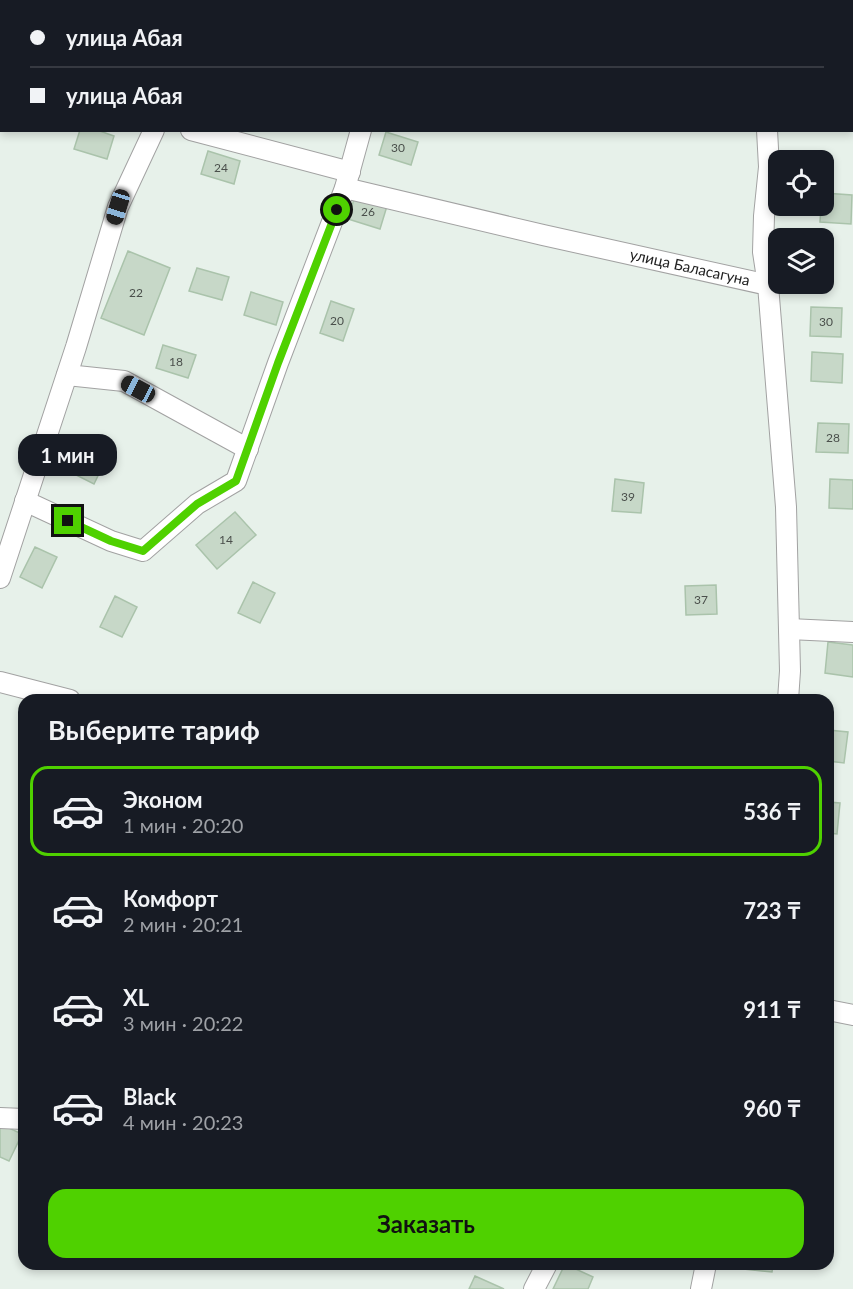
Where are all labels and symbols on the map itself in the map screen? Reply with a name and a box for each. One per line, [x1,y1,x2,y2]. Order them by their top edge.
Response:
house number: 30 [391,140,405,155]
house number: 24 [214,160,228,175]
car [104,187,132,227]
route start [323,196,350,223]
house number: 26 [361,204,375,219]
street label: улица Баласагуна [628,245,752,289]
house number: 22 [129,285,143,300]
house number: 20 [330,313,344,328]
house number: 30 [819,314,833,329]
house number: 18 [169,354,183,369]
car [118,373,158,405]
house number: 28 [826,430,840,445]
callout: 1 мин [19,434,118,476]
house number: 39 [621,489,635,504]
route end [54,507,81,534]
house number: 14 [219,532,233,547]
house number: 37 [694,592,708,607]

